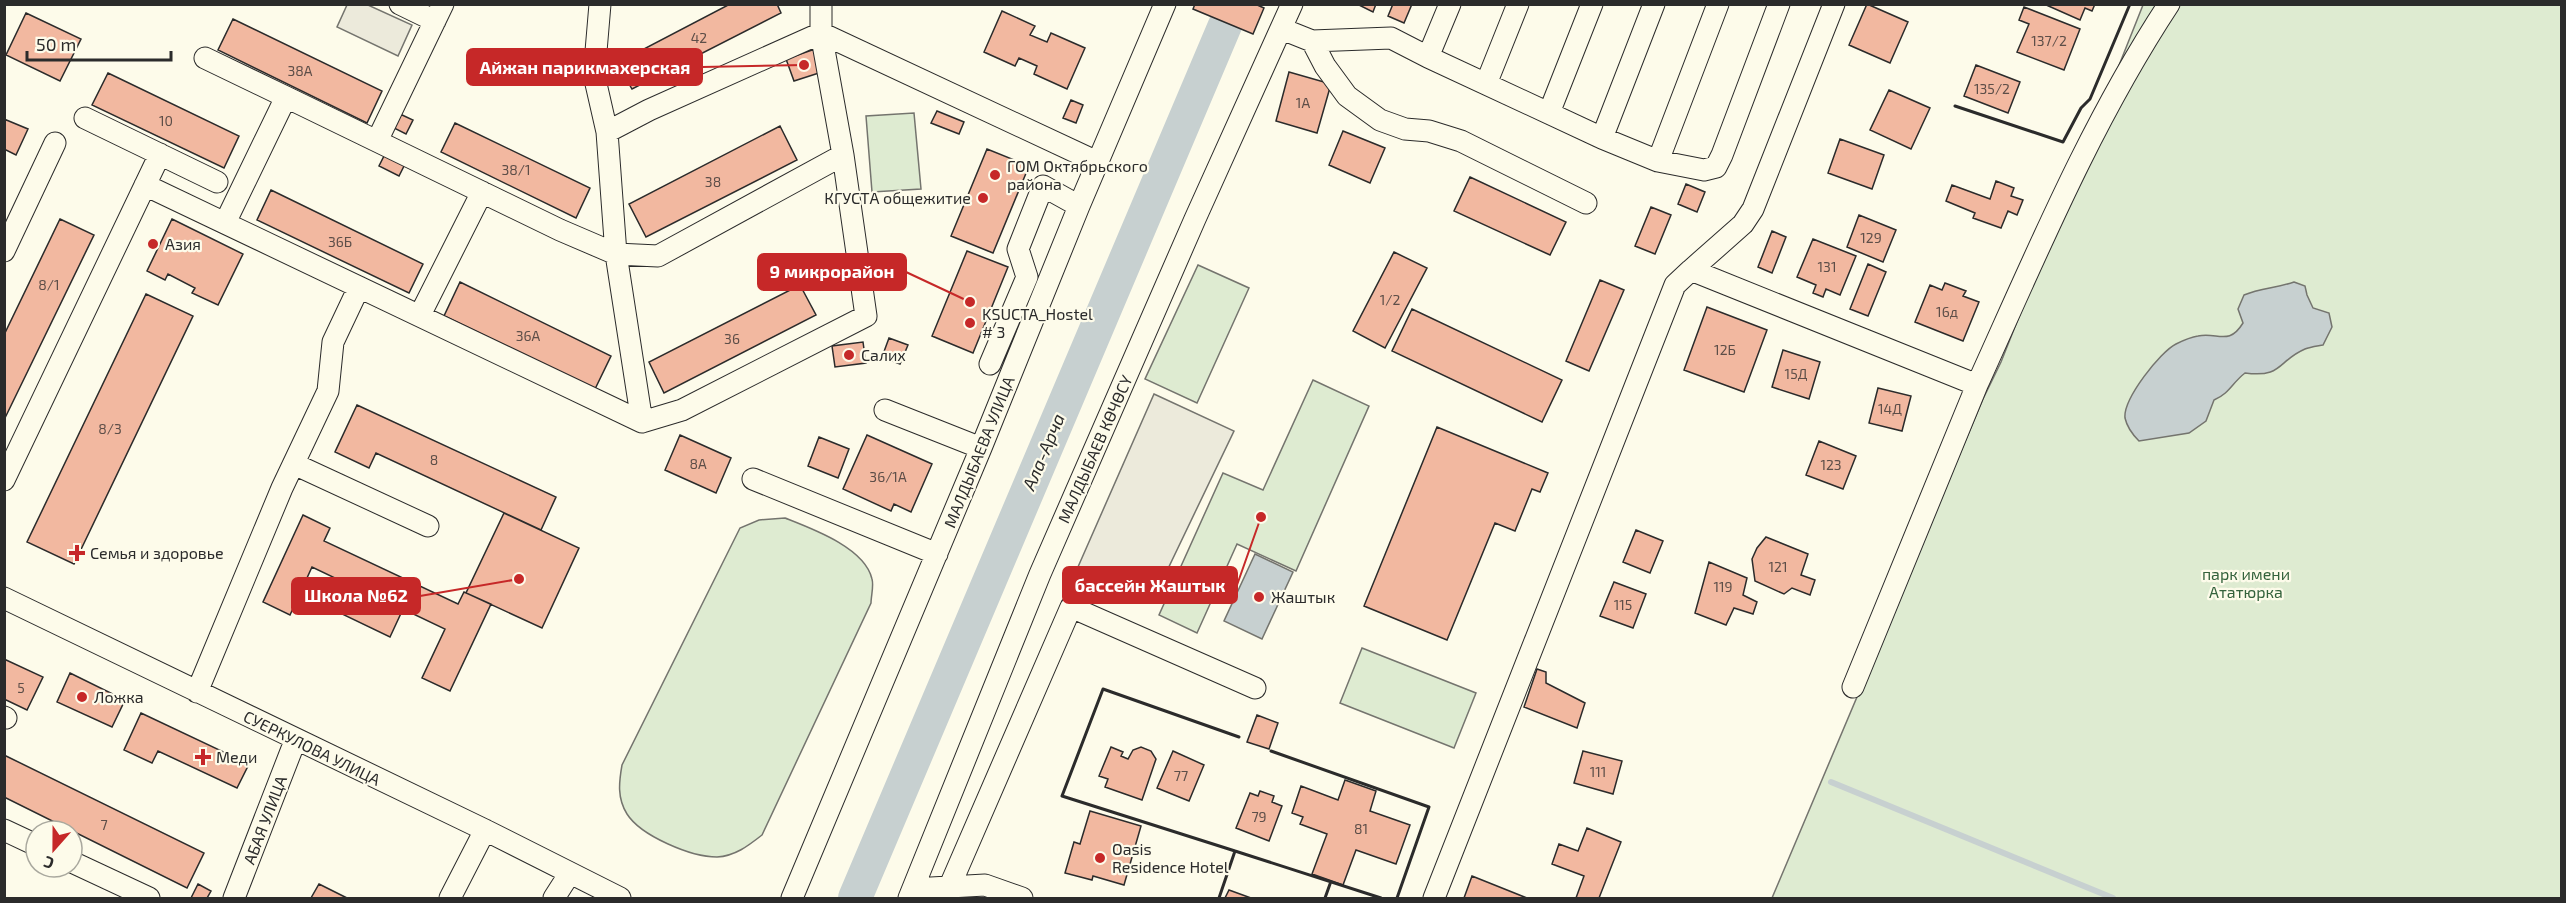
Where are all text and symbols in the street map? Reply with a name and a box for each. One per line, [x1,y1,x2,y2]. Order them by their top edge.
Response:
scale bar [27,24,171,62]
house number: 42 [691,29,707,46]
house number: 137/2 [2031,32,2067,49]
text: 50 m [36,33,76,55]
callout: Айжан парикмахерская [467,49,702,85]
text: Айжан парикмахерская [479,56,691,78]
house number: 38А [288,62,313,79]
house number: 135/2 [1974,80,2010,97]
house number: 1А [1296,94,1310,111]
house number: 10 [159,112,173,129]
place label: ГОМ Октябрьского района [1007,156,1148,193]
house number: 38/1 [501,161,531,178]
marker: ГОМ Октябрьского района [988,168,1002,182]
house number: 38 [705,173,721,190]
place label: КГУСТА общежитие [824,188,971,207]
marker: КГУСТА общежитие [976,191,990,205]
house number: 129 [1860,229,1882,246]
house number: 36Б [328,233,352,250]
place label: Азия [165,234,201,253]
marker: Азия [146,237,160,251]
callout: 9 микрорайон [758,254,906,290]
house number: 131 [1818,258,1836,275]
text: 9 микрорайон [770,260,894,282]
house number: 8/1 [38,276,60,293]
house number: 1/2 [1380,291,1400,308]
house number: 16д [1936,303,1958,320]
place label: KSUCTA_Hostel # 3 [982,304,1093,341]
marker: KSUCTA_Hostel # 3 [963,316,977,330]
house number: 36А [516,327,541,344]
house number: 36 [724,330,740,347]
house number: 12Б [1714,341,1736,358]
place label: Салих [861,345,906,364]
marker: Салих [842,348,856,362]
house number: 15Д [1785,365,1808,382]
street label: МАЛДЫБАЕВ КӨЧӨСҮ [1053,372,1136,526]
street label: МАЛДЫБАЕВА УЛИЦА [939,373,1018,530]
house number: 14Д [1878,400,1902,417]
water label: Ала-Арча [1017,410,1069,494]
house number: 8/3 [98,420,122,437]
house number: 8 [430,451,438,468]
house number: 8А [689,455,707,472]
house number: 123 [1820,456,1842,473]
house number: 36/1А [869,468,907,485]
place label: Семья и здоровье [90,543,224,562]
marker: Семья и здоровье [68,544,86,562]
house number: 121 [1768,558,1788,575]
park label: парк имени Ататюрка [2202,564,2290,601]
callout: бассейн Жаштык [1063,567,1237,603]
text: бассейн Жаштык [1075,574,1225,596]
callout: Школа №62 [292,578,420,614]
house number: 119 [1713,578,1733,595]
text: Школа №62 [304,584,408,606]
place label: Жаштык [1271,587,1336,606]
marker: Жаштык [1252,590,1266,604]
house number: 115 [1614,596,1632,613]
house number: 5 [17,679,25,696]
place label: Ложка [94,687,144,706]
marker: Ложка [75,690,89,704]
street label: СУЕРКУЛОВА УЛИЦА [241,706,384,789]
place label: Меди [216,747,257,766]
marker: Меди [194,748,212,766]
house number: 111 [1590,763,1606,780]
house number: 77 [1174,767,1188,784]
street label: АБАЯ УЛИЦА [239,773,290,867]
house number: 79 [1251,808,1267,825]
house number: 7 [100,816,108,833]
north arrow [24,819,84,879]
house number: 81 [1354,820,1368,837]
place label: Oasis Residence Hotel [1112,839,1229,876]
marker: Oasis Residence Hotel [1093,851,1107,865]
text: С [41,853,56,874]

